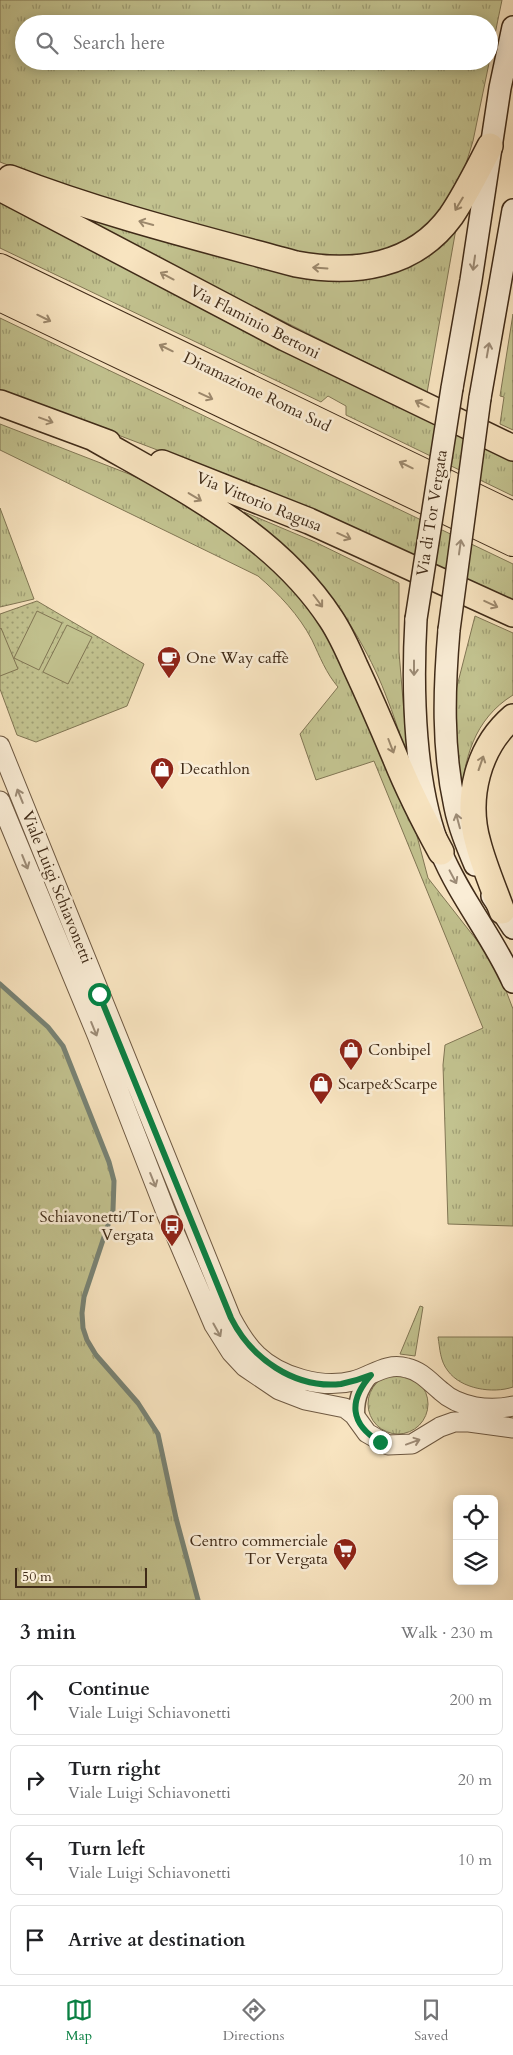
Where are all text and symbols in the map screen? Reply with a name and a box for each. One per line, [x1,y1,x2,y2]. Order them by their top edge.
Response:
search box [15,15,498,70]
icon: search [33,29,61,57]
text: Search here [73,30,165,56]
one-way arrow [453,196,463,210]
one-way arrow [138,218,154,227]
one-way arrow [469,255,479,271]
one-way arrow [312,263,328,272]
one-way arrow [160,271,175,280]
street label: Via Flaminio Bertoni [186,280,324,365]
one-way arrow [36,314,51,323]
one-way arrow [158,343,173,353]
one-way arrow [484,343,494,359]
street label: Diramazione Roma Sud [180,347,335,437]
one-way arrow [198,391,213,401]
one-way arrow [415,399,430,408]
one-way arrow [37,416,53,425]
street label: Via di Tor Vergata [411,448,453,578]
one-way arrow [399,459,414,469]
street label: Via Vittorio Ragusa [193,467,325,537]
one-way arrow [188,492,202,502]
one-way arrow [336,532,351,542]
one-way arrow [456,539,466,555]
one-way arrow [313,594,324,607]
one-way arrow [483,600,498,610]
cafe icon: One Way caffè [156,645,182,679]
place label: One Way caffè [186,647,289,669]
one-way arrow [409,660,419,676]
one-way arrow [386,738,396,753]
shop icon: Decathlon [149,756,175,790]
one-way arrow [477,756,486,771]
place label: Decathlon [180,758,250,780]
one-way arrow [15,788,24,804]
street label: Viale Luigi Schiavonetti [16,807,98,967]
one-way arrow [453,813,463,829]
one-way arrow [21,854,31,869]
one-way arrow [449,869,458,884]
route start [88,983,111,1006]
one-way arrow [90,1021,99,1036]
shop icon: Conbipel [338,1037,364,1071]
place label: Conbipel [368,1039,431,1061]
shop icon: Scarpe&Scarpe [308,1071,334,1105]
place label: Scarpe&Scarpe [338,1073,438,1095]
one-way arrow [149,1172,158,1187]
place label: Schiavonetti/Tor Vergata [39,1206,154,1246]
bus stop icon: Schiavonetti/Tor Vergata [159,1213,185,1247]
one-way arrow [212,1322,222,1336]
route end [369,1431,392,1454]
one-way arrow [405,1437,420,1446]
map controls [453,1495,498,1585]
button: locate [453,1495,498,1540]
place label: Centro commerciale Tor Vergata [189,1530,328,1570]
supermarket icon: Centro commerciale Tor Vergata [332,1537,358,1571]
button: layers [453,1540,498,1585]
scale bar [15,1565,148,1588]
text: 50 m [22,1567,52,1586]
text: 3 min [20,1618,76,1647]
text: Walk · 230 m [401,1622,493,1644]
text: Continue [68,1676,150,1702]
icon: ahead [21,1686,49,1714]
text: 200 m [450,1689,492,1711]
text: Viale Luigi Schiavonetti [68,1702,231,1724]
text: Turn right [68,1756,160,1782]
icon: right [21,1766,49,1794]
text: 20 m [458,1769,492,1791]
text: Viale Luigi Schiavonetti [68,1782,231,1804]
text: Turn left [68,1836,145,1862]
icon: left [21,1846,49,1874]
text: 10 m [458,1849,492,1871]
text: Viale Luigi Schiavonetti [68,1862,231,1884]
icon: arrive [21,1926,49,1954]
text: Arrive at destination [68,1927,245,1953]
tab: Map [65,1996,93,2045]
tab: Directions [223,1996,284,2045]
tab: Saved [414,1996,448,2045]

